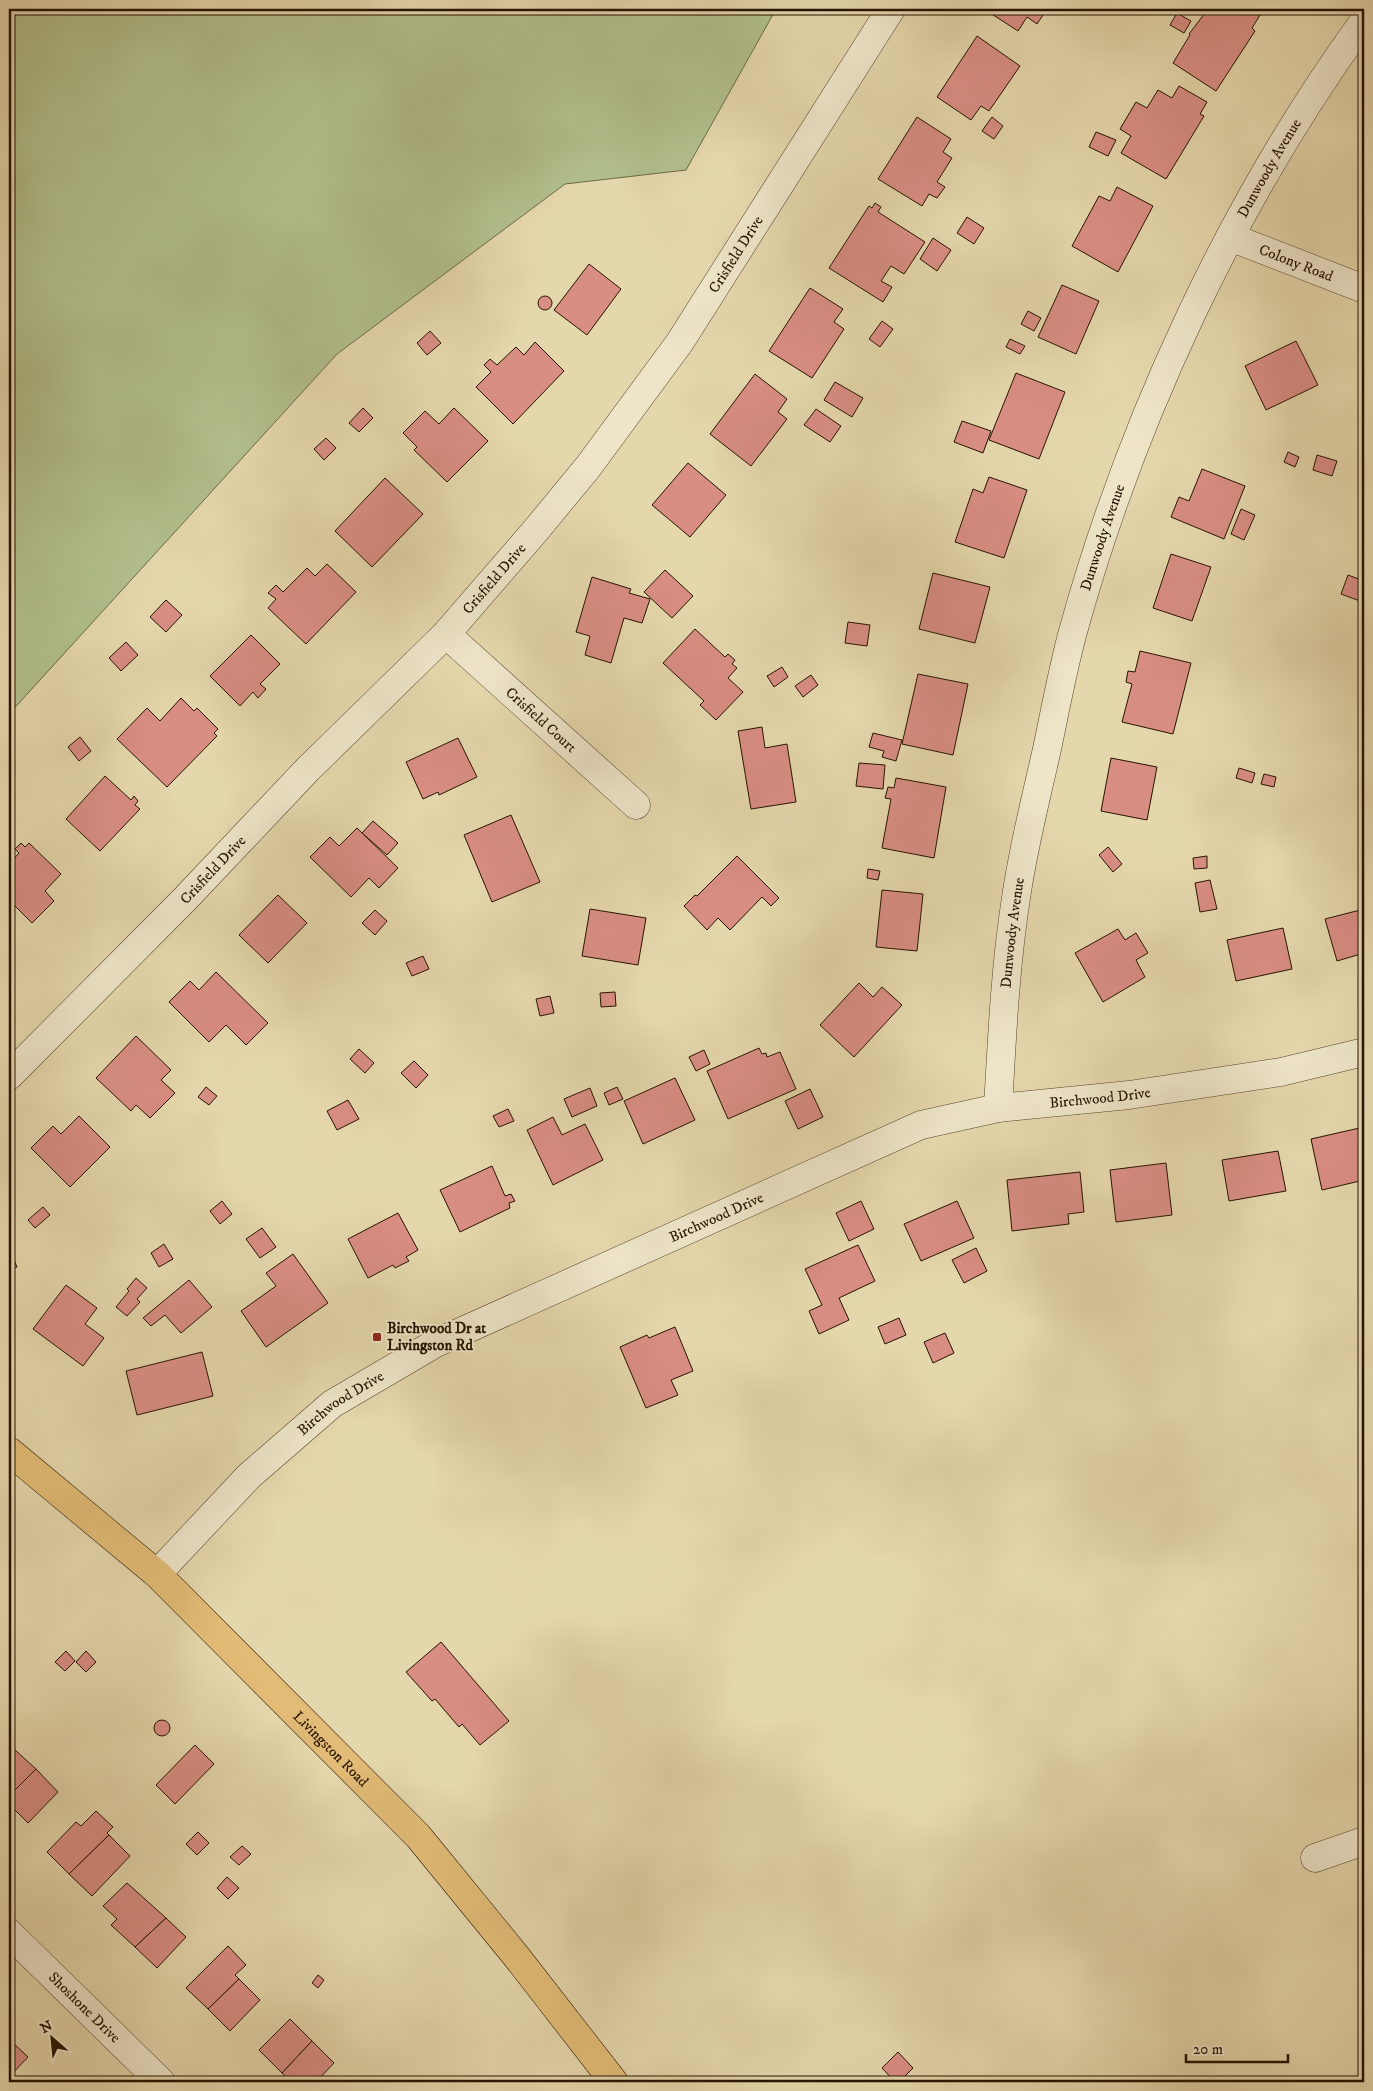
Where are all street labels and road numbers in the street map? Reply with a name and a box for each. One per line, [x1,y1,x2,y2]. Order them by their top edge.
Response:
street label: Dunwoody Avenue [1233,115,1306,221]
street label: Crisfield Drive [705,212,768,297]
street label: Colony Road [1256,240,1336,286]
street label: Dunwoody Avenue [1076,482,1129,593]
street label: Crisfield Drive [458,539,530,618]
street label: Crisfield Court [501,683,580,757]
street label: Crisfield Drive [176,832,250,908]
street label: Dunwoody Avenue [997,876,1029,989]
street label: Birchwood Drive [1049,1083,1152,1113]
street label: Birchwood Drive [666,1188,766,1247]
street label: Birchwood Drive [294,1367,387,1440]
street label: Livingston Road [289,1707,373,1791]
street label: Shoshone Drive [44,1968,124,2047]

